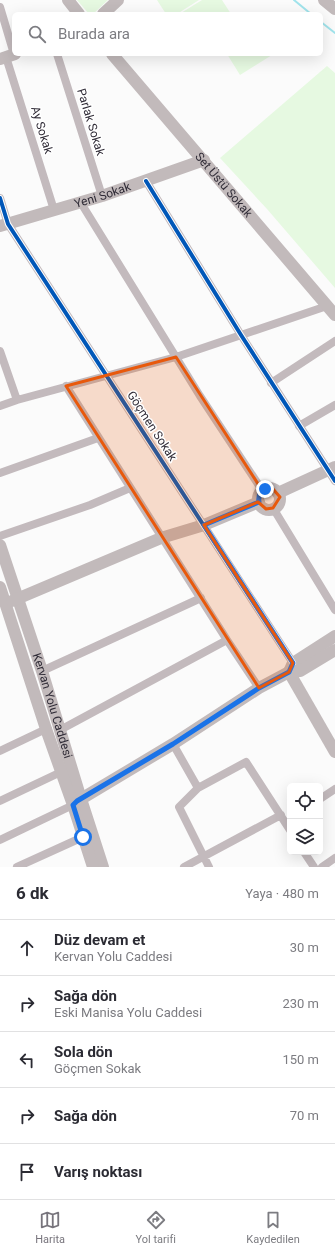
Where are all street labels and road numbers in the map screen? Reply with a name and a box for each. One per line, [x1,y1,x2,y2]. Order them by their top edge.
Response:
street label: Parlak Sokak [74,87,108,158]
street label: Ay Sokak [28,105,56,156]
street label: Set Üstü Sokak [192,150,256,221]
street label: Yeni Sokak [73,179,133,211]
street label: Göçmen Sokak [124,388,180,464]
street label: Kervan Yolu Caddesi [29,651,75,760]

